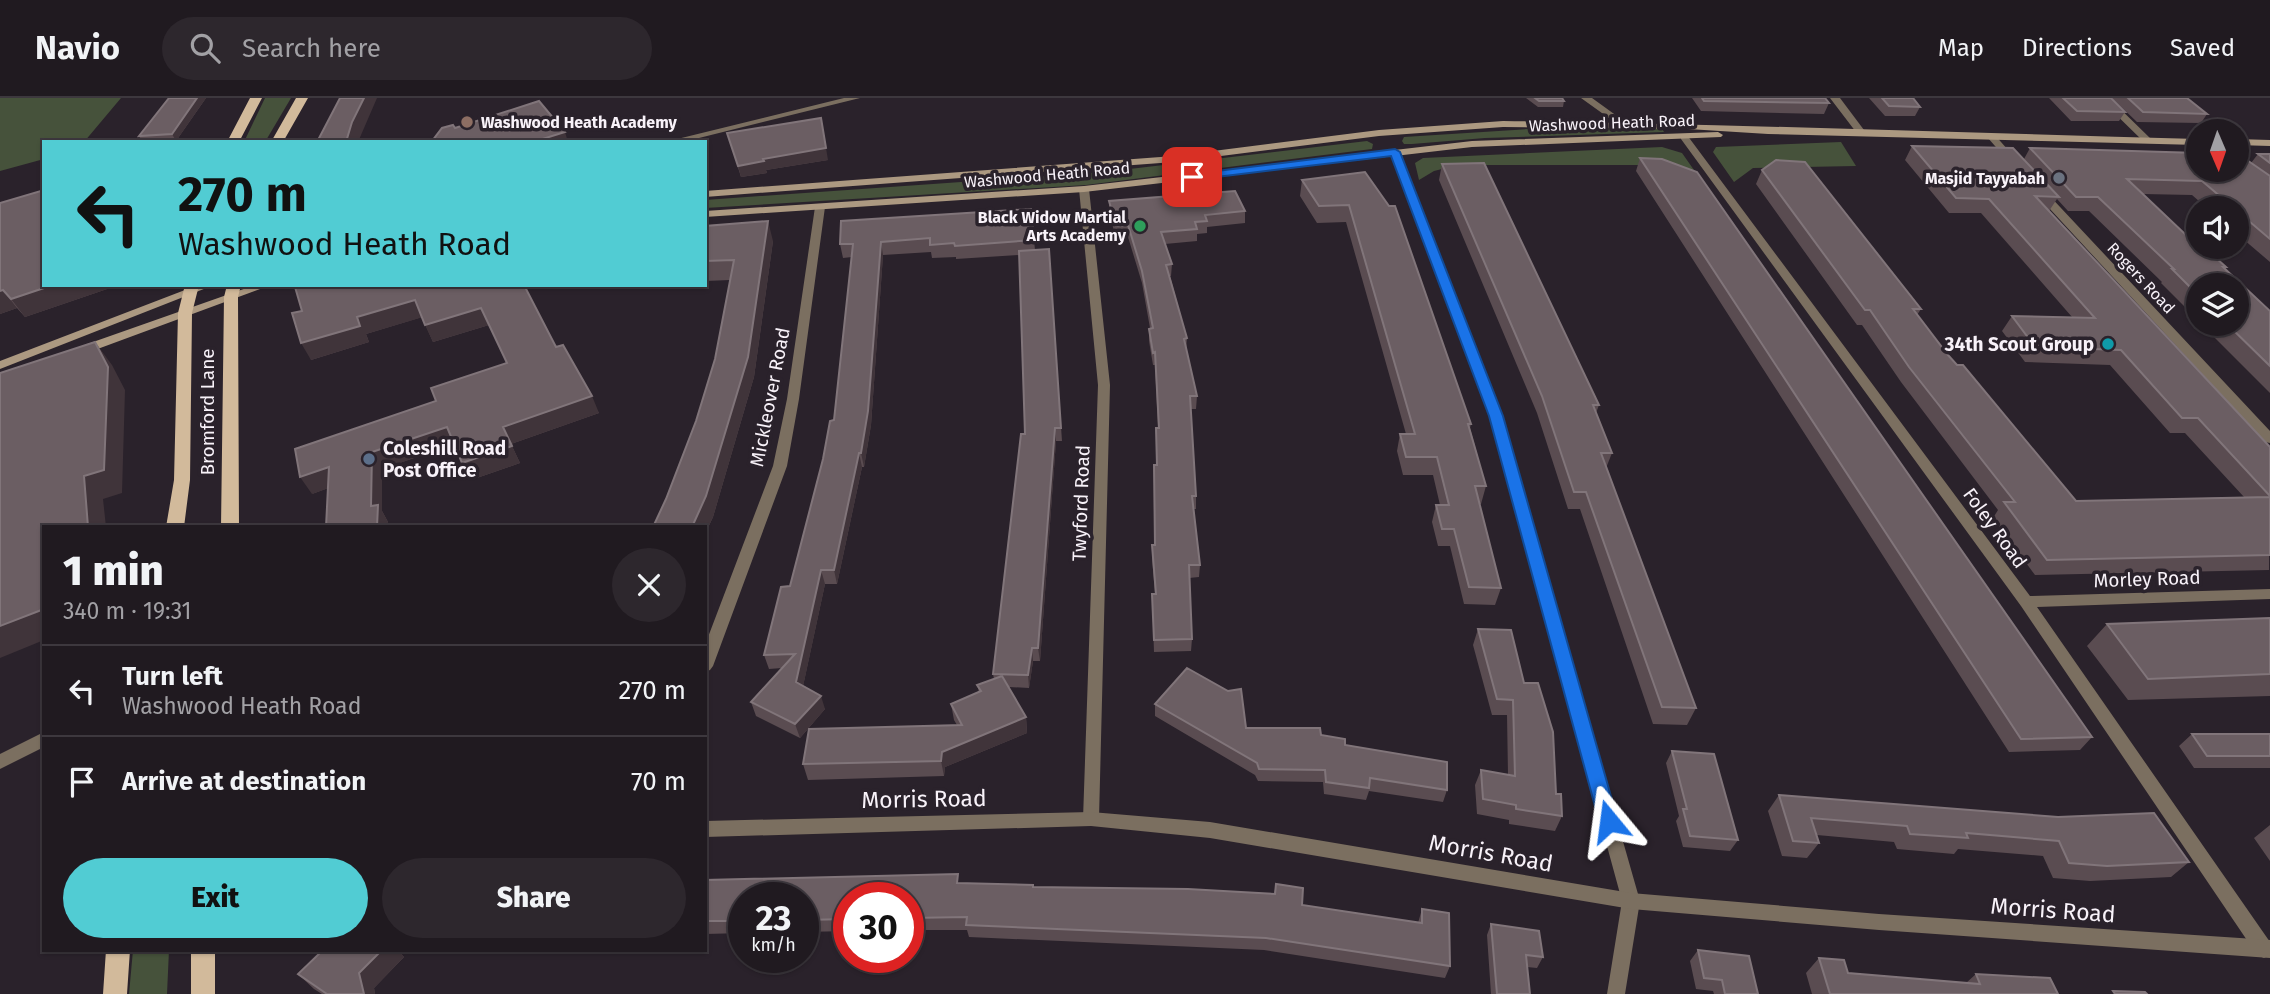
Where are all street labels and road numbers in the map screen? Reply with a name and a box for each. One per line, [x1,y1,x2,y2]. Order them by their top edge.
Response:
street label: Washwood Heath Road [1528,111,1696,135]
street label: Washwood Heath Road [963,158,1131,192]
street label: Rogers Road [2103,239,2179,317]
street label: Mickleover Road [745,325,795,469]
street label: Bromford Lane [196,348,219,476]
street label: Twyford Road [1067,444,1095,562]
street label: Foley Road [1958,483,2032,573]
street label: Morley Road [2093,566,2201,592]
street label: Morris Road [861,784,987,814]
street label: Morris Road [1427,828,1555,878]
street label: Morris Road [1989,892,2117,928]

